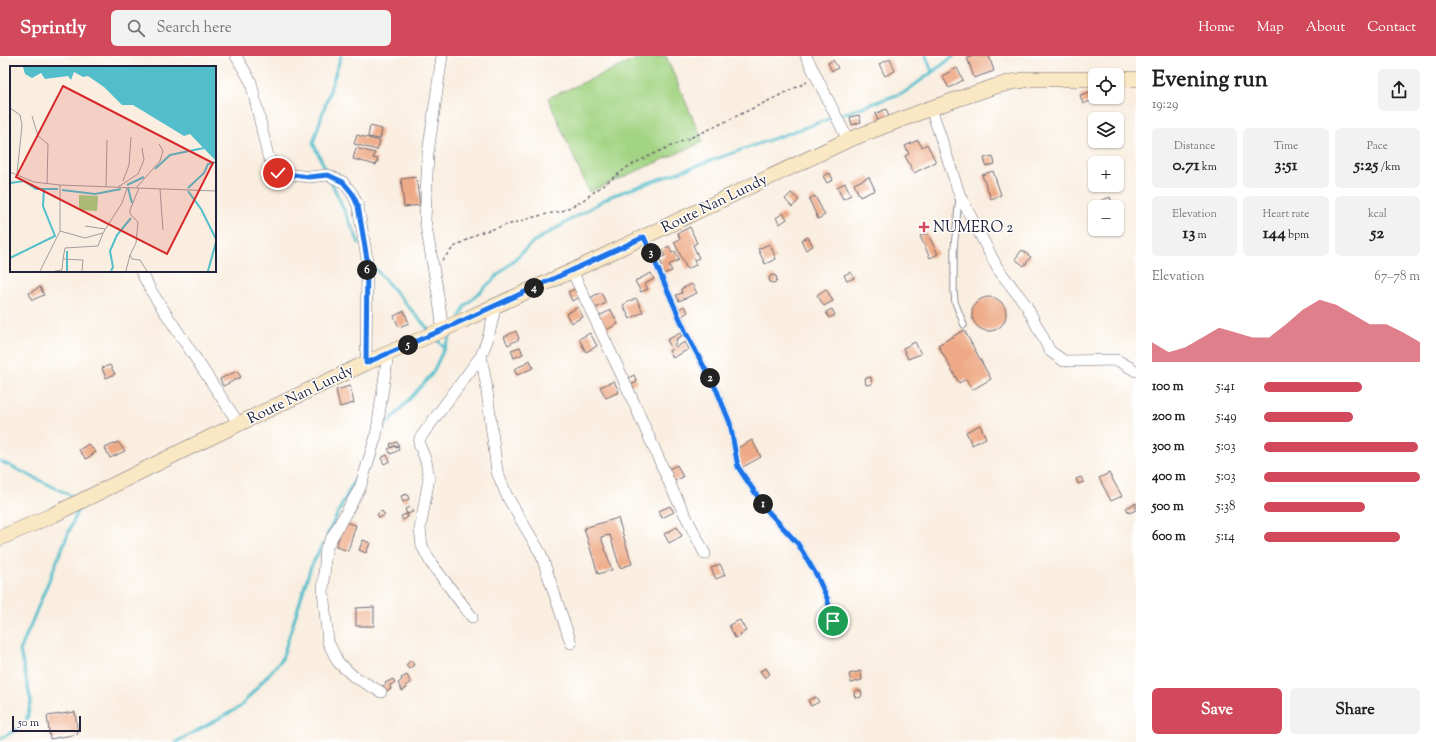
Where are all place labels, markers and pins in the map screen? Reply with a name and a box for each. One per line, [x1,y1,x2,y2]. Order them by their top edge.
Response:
pin [261,156,295,190]
place label: NUMERO 2 [933,218,1013,239]
marker: NUMERO 2 [918,221,930,233]
pin: 3 [641,243,661,263]
pin: 6 [357,260,377,280]
pin: 4 [524,278,544,298]
pin: 5 [398,335,418,355]
pin: 2 [700,368,720,388]
pin: 1 [753,494,773,514]
pin [816,604,850,638]

